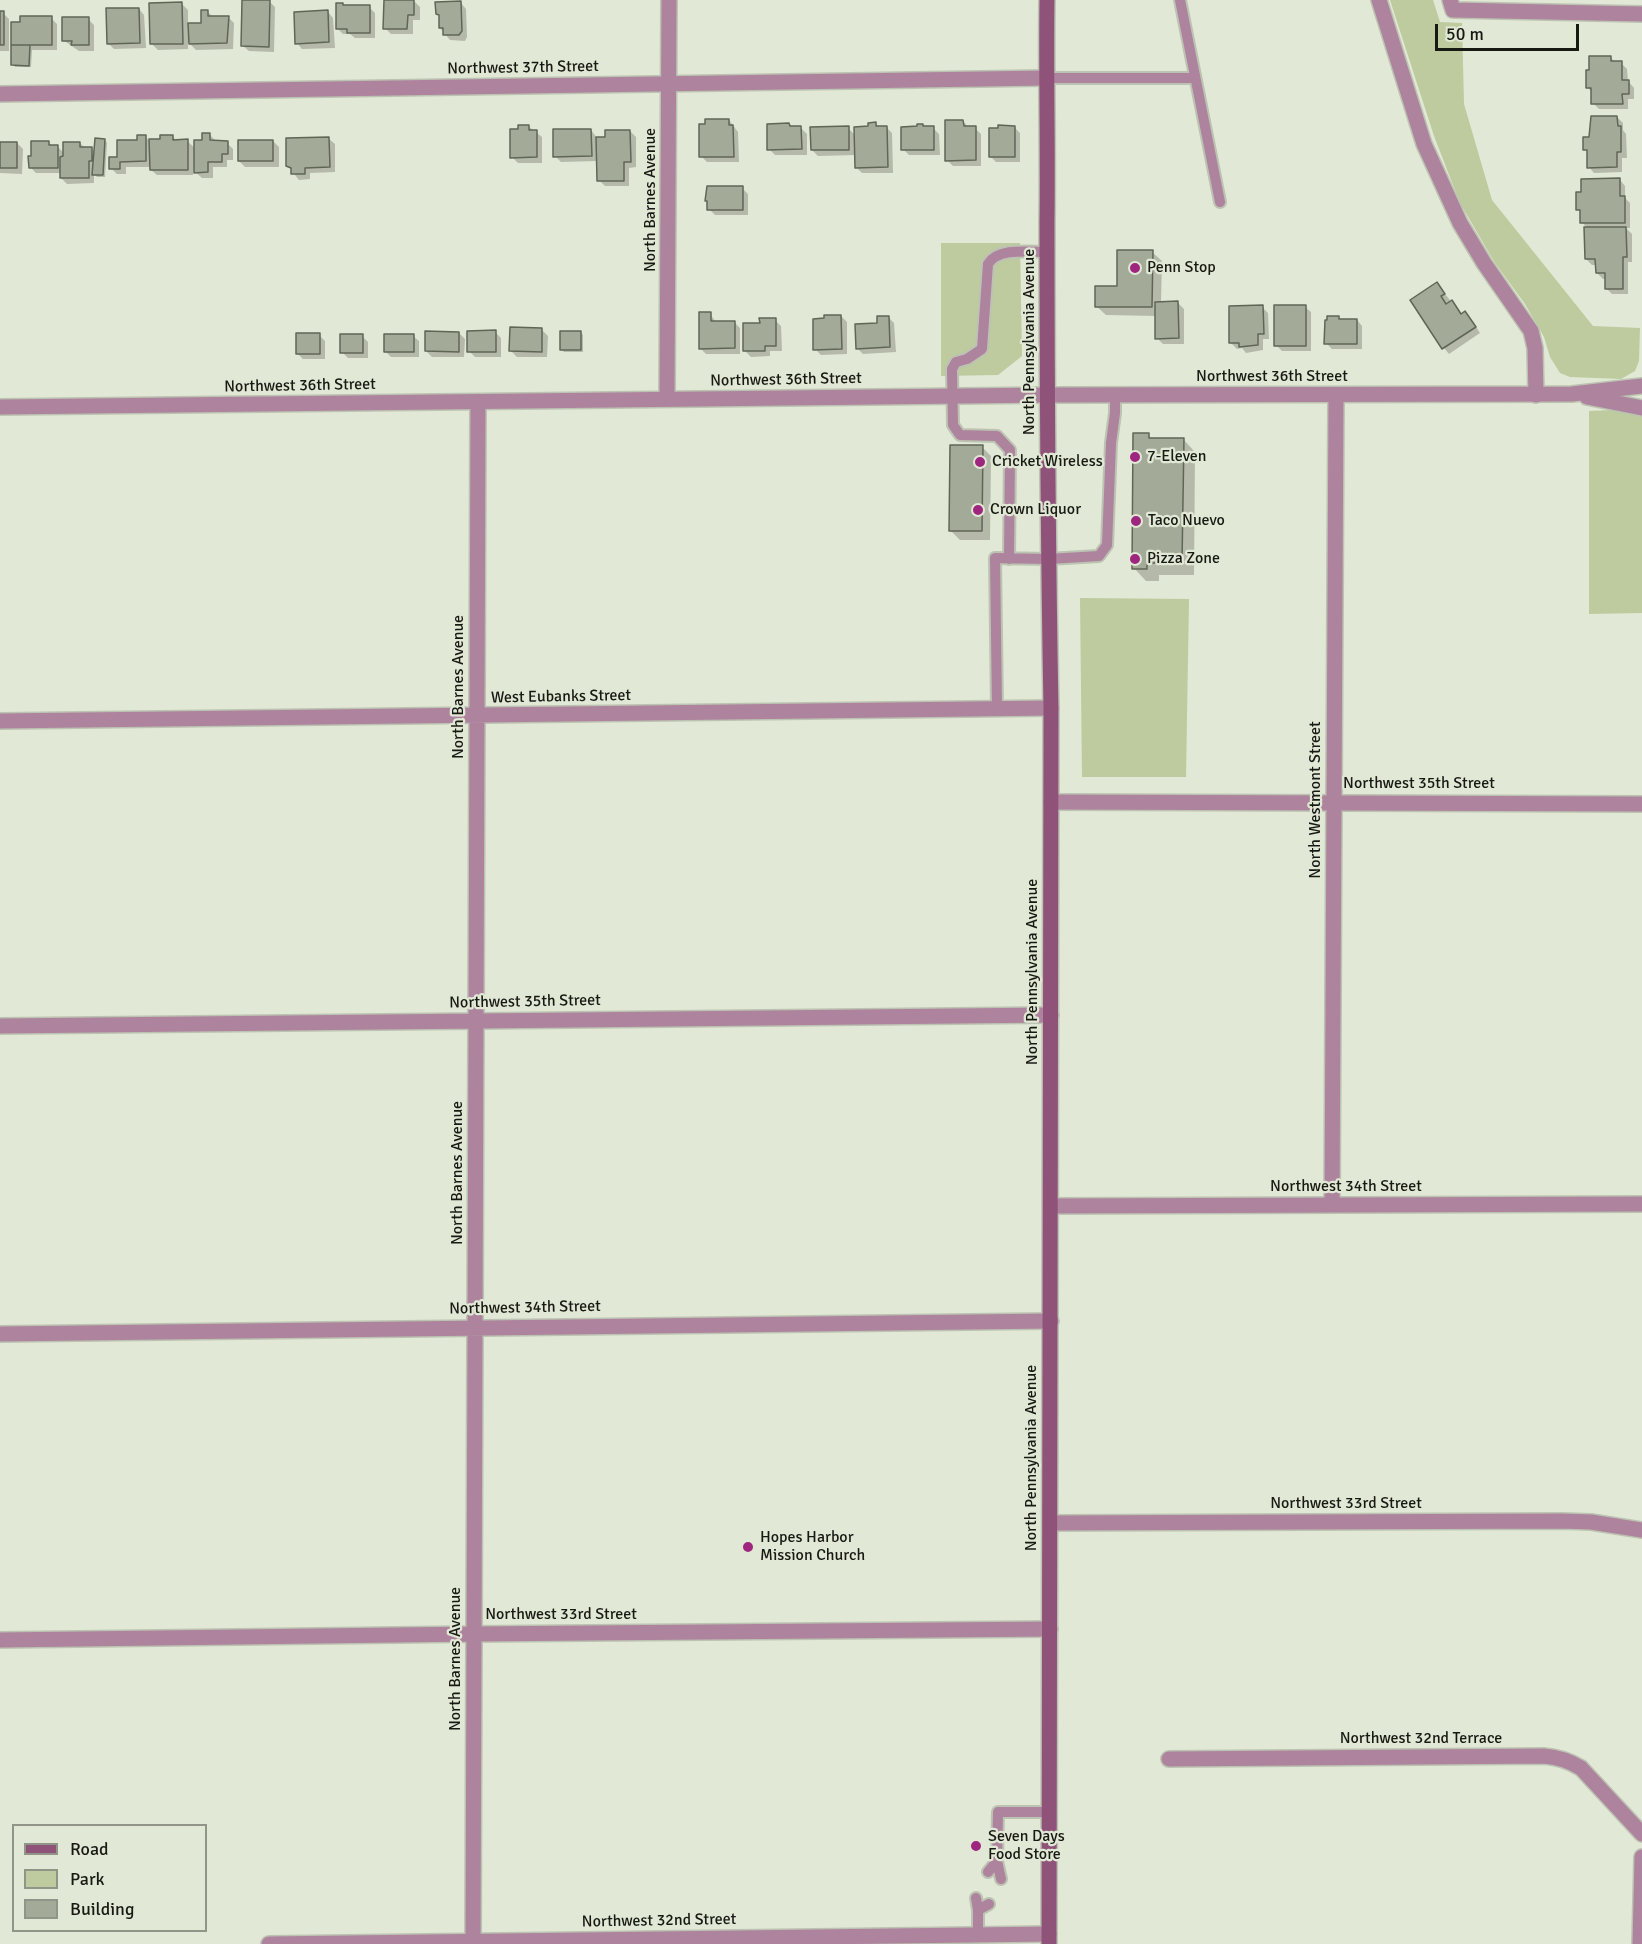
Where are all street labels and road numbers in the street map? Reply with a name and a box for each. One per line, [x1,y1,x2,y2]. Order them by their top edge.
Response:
street label: Northwest 37th Street [447,57,599,79]
street label: North Barnes Avenue [641,128,661,272]
street label: North Pennsylvania Avenue [1020,249,1040,435]
street label: Northwest 36th Street [1196,367,1348,387]
street label: Northwest 36th Street [710,369,862,391]
street label: Northwest 36th Street [224,375,376,397]
street label: North Barnes Avenue [449,615,469,759]
street label: West Eubanks Street [491,686,631,708]
street label: North Westmont Street [1306,721,1326,879]
street label: Northwest 35th Street [1343,774,1495,794]
street label: North Pennsylvania Avenue [1023,879,1043,1065]
street label: Northwest 35th Street [449,991,601,1013]
street label: North Barnes Avenue [448,1101,468,1245]
street label: Northwest 34th Street [1270,1177,1422,1197]
street label: Northwest 34th Street [449,1297,601,1319]
street label: North Pennsylvania Avenue [1022,1365,1042,1551]
street label: Northwest 33rd Street [1270,1494,1422,1514]
street label: North Barnes Avenue [446,1587,466,1731]
street label: Northwest 33rd Street [485,1605,637,1625]
street label: Northwest 32nd Terrace [1340,1729,1502,1749]
street label: Northwest 32nd Street [582,1910,736,1932]

